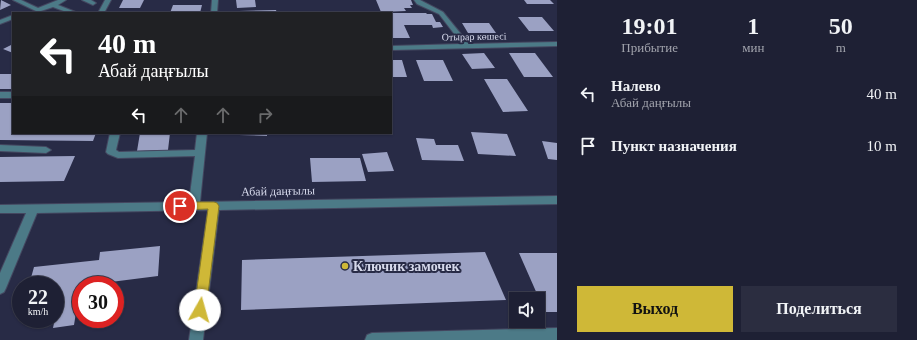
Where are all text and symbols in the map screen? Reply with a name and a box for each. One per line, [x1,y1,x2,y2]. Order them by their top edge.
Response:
text: 19:01 [622,13,678,39]
text: 1 [747,13,759,39]
text: 50 [829,13,853,39]
icon: left [32,28,84,80]
text: 40 m [98,28,156,59]
street label: Отырар көшесі [442,30,507,43]
text: Прибытие [621,40,678,55]
text: мин [742,40,764,55]
text: m [836,40,846,55]
text: Абай даңғылы [98,61,209,81]
text: Налево [611,78,661,94]
icon: left [577,83,599,105]
text: 40 m [867,86,897,102]
text: Абай даңғылы [611,95,691,110]
icon: left [128,104,150,126]
icon: ahead [170,104,192,126]
icon: ahead [212,104,234,126]
icon: right [254,104,276,126]
icon: arrive [577,135,599,157]
text: Пункт назначения [611,138,737,154]
text: 10 m [867,138,897,154]
street label: Абай даңғылы [241,183,315,199]
pin [163,189,197,223]
icon: arrive [169,195,191,217]
place label: Ключик замочек [353,259,460,274]
marker: Ключик замочек [340,261,350,271]
speed limit sign: 30 [72,276,124,328]
text: 22 [28,286,48,308]
button: Выход [577,286,733,332]
button: Поделиться [741,286,897,332]
position arrow [179,289,221,331]
map controls [509,292,545,328]
button: sound [509,292,545,328]
text: km/h [28,306,48,317]

